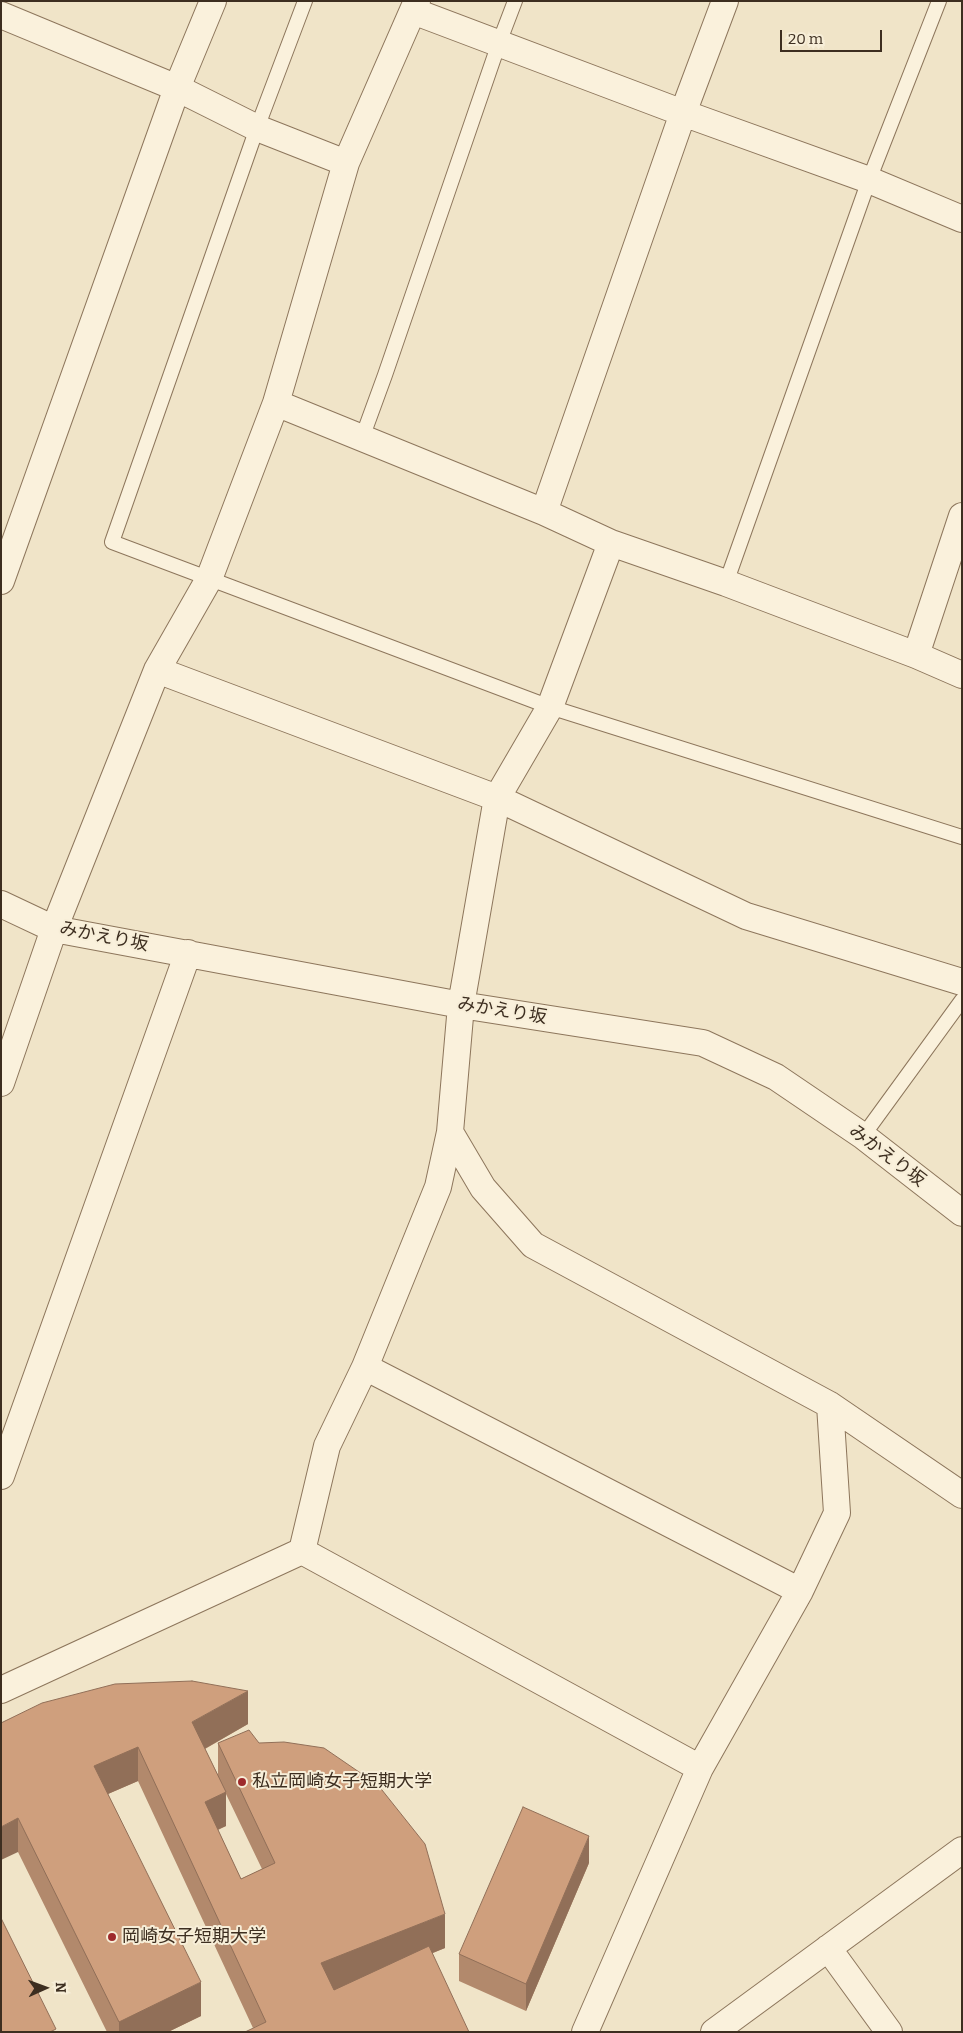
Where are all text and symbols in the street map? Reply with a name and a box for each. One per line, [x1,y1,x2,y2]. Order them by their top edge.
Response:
scale bar [783,20,886,52]
text: 20 m [788,30,823,48]
street label: みかえり坂 [58,918,150,956]
street label: みかえり坂 [456,993,548,1029]
street label: みかえり坂 [845,1120,929,1192]
place label: 私立岡崎女子短期大学 [252,1771,432,1793]
marker: 私立岡崎女子短期大学 [236,1776,248,1788]
place label: 岡崎女子短期大学 [122,1926,266,1948]
marker: 岡崎女子短期大学 [106,1931,118,1943]
north arrow [20,1963,70,2013]
text: N [52,1982,69,1993]

